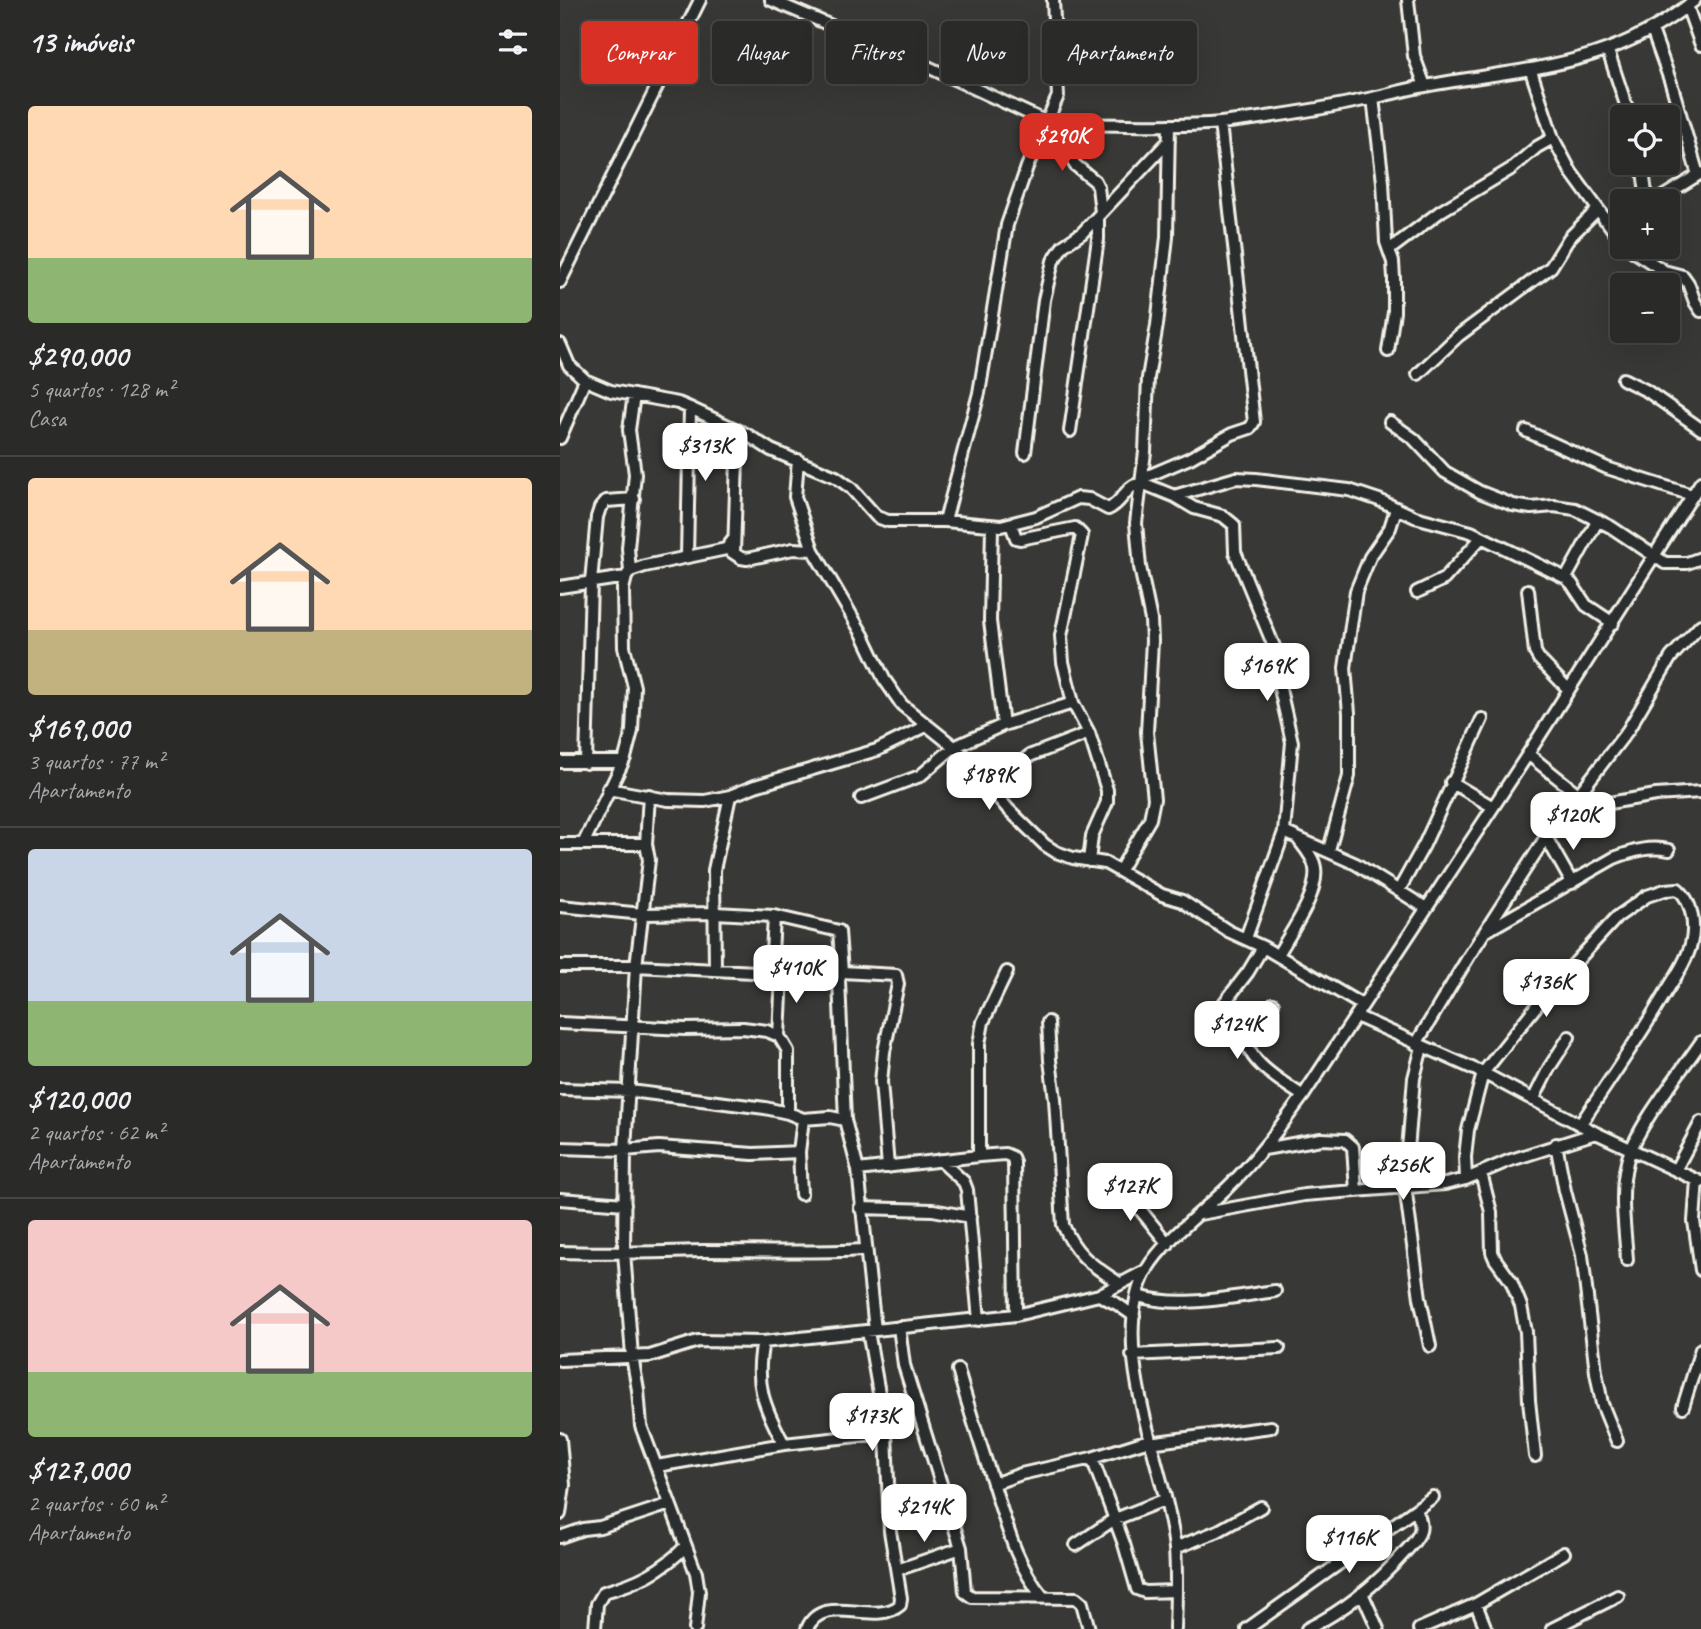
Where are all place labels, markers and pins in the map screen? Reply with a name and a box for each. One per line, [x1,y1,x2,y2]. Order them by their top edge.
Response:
pin: $290K [1013,114,1111,173]
pin: $313K [656,424,754,483]
pin: $169K [1218,644,1316,703]
pin: $189K [940,752,1038,812]
pin: $120K [1524,792,1622,852]
pin: $410K [747,946,845,1005]
pin: $136K [1497,960,1595,1019]
pin: $124K [1188,1002,1286,1061]
pin: $256K [1354,1142,1452,1202]
pin: $127K [1081,1164,1179,1223]
pin: $173K [823,1394,921,1453]
pin: $214K [875,1484,973,1544]
pin: $116K [1300,1516,1398,1575]

